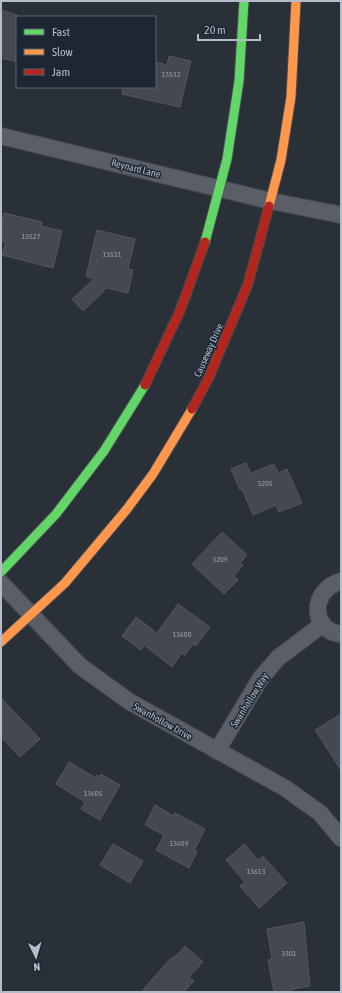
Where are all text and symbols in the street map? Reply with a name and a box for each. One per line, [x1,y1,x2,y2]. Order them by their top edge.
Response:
legend [16,16,156,88]
scale bar [198,16,260,42]
text: 20 m [204,23,226,37]
text: Fast [52,25,70,39]
text: Slow [52,45,73,59]
text: Jam [52,65,70,79]
house number: 13532 [162,70,181,79]
street label: Reynard Lane [110,157,162,180]
house number: 13527 [22,232,41,241]
house number: 13531 [103,250,122,259]
street label: Causeway Drive [192,321,225,379]
house number: 3205 [257,479,273,488]
house number: 3209 [212,555,228,564]
house number: 13600 [173,630,192,639]
street label: Swanhollow Way [228,671,270,729]
street label: Swanhollow Drive [131,701,194,742]
house number: 13605 [84,789,103,798]
house number: 13609 [170,839,189,848]
house number: 13613 [247,867,266,876]
north arrow [16,937,56,977]
house number: 3301 [281,949,297,958]
text: N [33,961,41,973]

